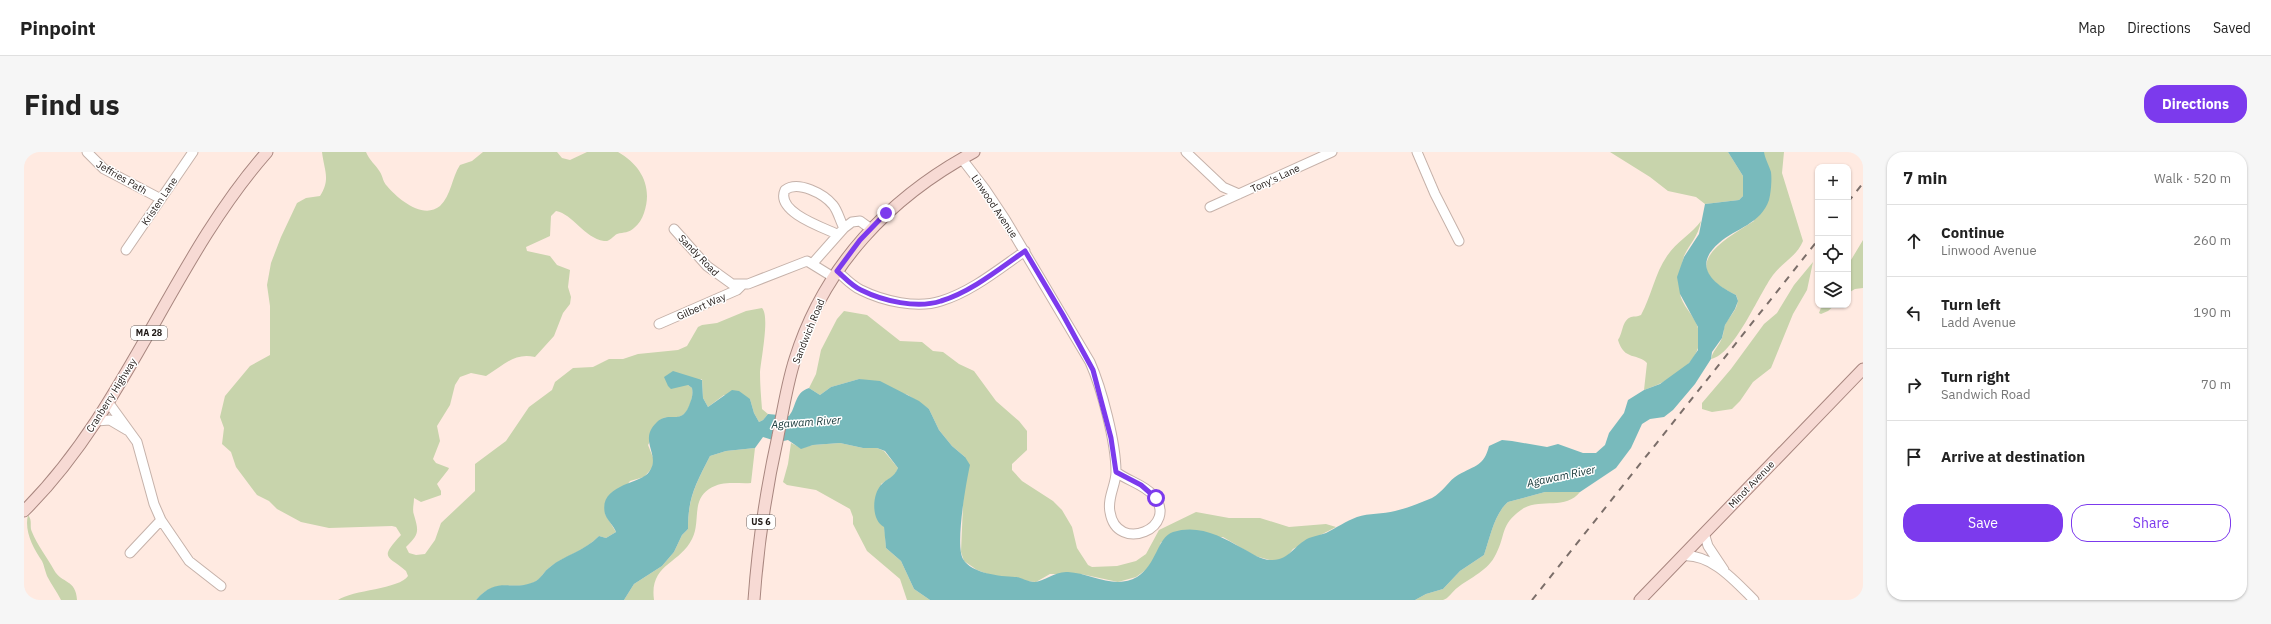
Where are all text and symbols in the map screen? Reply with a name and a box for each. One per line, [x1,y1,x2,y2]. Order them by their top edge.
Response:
text: Pinpoint [20,16,96,40]
text: Map [2078,19,2105,37]
text: Directions [2127,19,2191,37]
text: Saved [2213,19,2251,37]
button: Directions [2144,85,2247,123]
text: Find us [24,86,120,123]
street label: Jeffries Path [94,158,149,197]
street label: Tony's Lane [1249,161,1302,195]
map controls [1815,164,1851,308]
button: + [1815,164,1851,200]
text: 7 min [1903,167,1947,189]
text: Walk · 520 m [2154,170,2231,187]
street label: Linwood Avenue [969,172,1021,241]
street label: Kristen Lane [138,174,181,228]
button: − [1815,200,1851,236]
route end [877,204,895,222]
text: Continue [1941,223,2005,242]
icon: ahead [1903,230,1925,252]
street label: Sandy Road [676,232,722,279]
text: 260 m [2193,232,2231,249]
button: locate [1815,236,1851,272]
text: Linwood Avenue [1941,242,2037,259]
button: layers [1815,272,1851,308]
street label: Gilbert Way [675,290,728,323]
text: Turn left [1941,295,2001,314]
street label: Sandwich Road [790,297,827,366]
icon: left [1903,302,1925,324]
text: 190 m [2193,304,2231,321]
text: Ladd Avenue [1941,314,2016,331]
road number: MA 28 [131,326,167,340]
street label: Cranberry Highway [83,356,140,435]
text: Turn right [1941,367,2010,386]
icon: right [1903,374,1925,396]
text: 70 m [2201,376,2231,393]
text: Sandwich Road [1941,386,2031,403]
water label: Agawam River [770,413,842,431]
icon: arrive [1903,446,1925,468]
text: Arrive at destination [1941,447,2085,466]
street label: Minot Avenue [1725,457,1778,511]
water label: Agawam River [1524,462,1598,490]
route start [1147,489,1165,507]
button: Save [1903,504,2063,542]
button: Share [2071,504,2231,542]
road number: US 6 [747,515,775,529]

